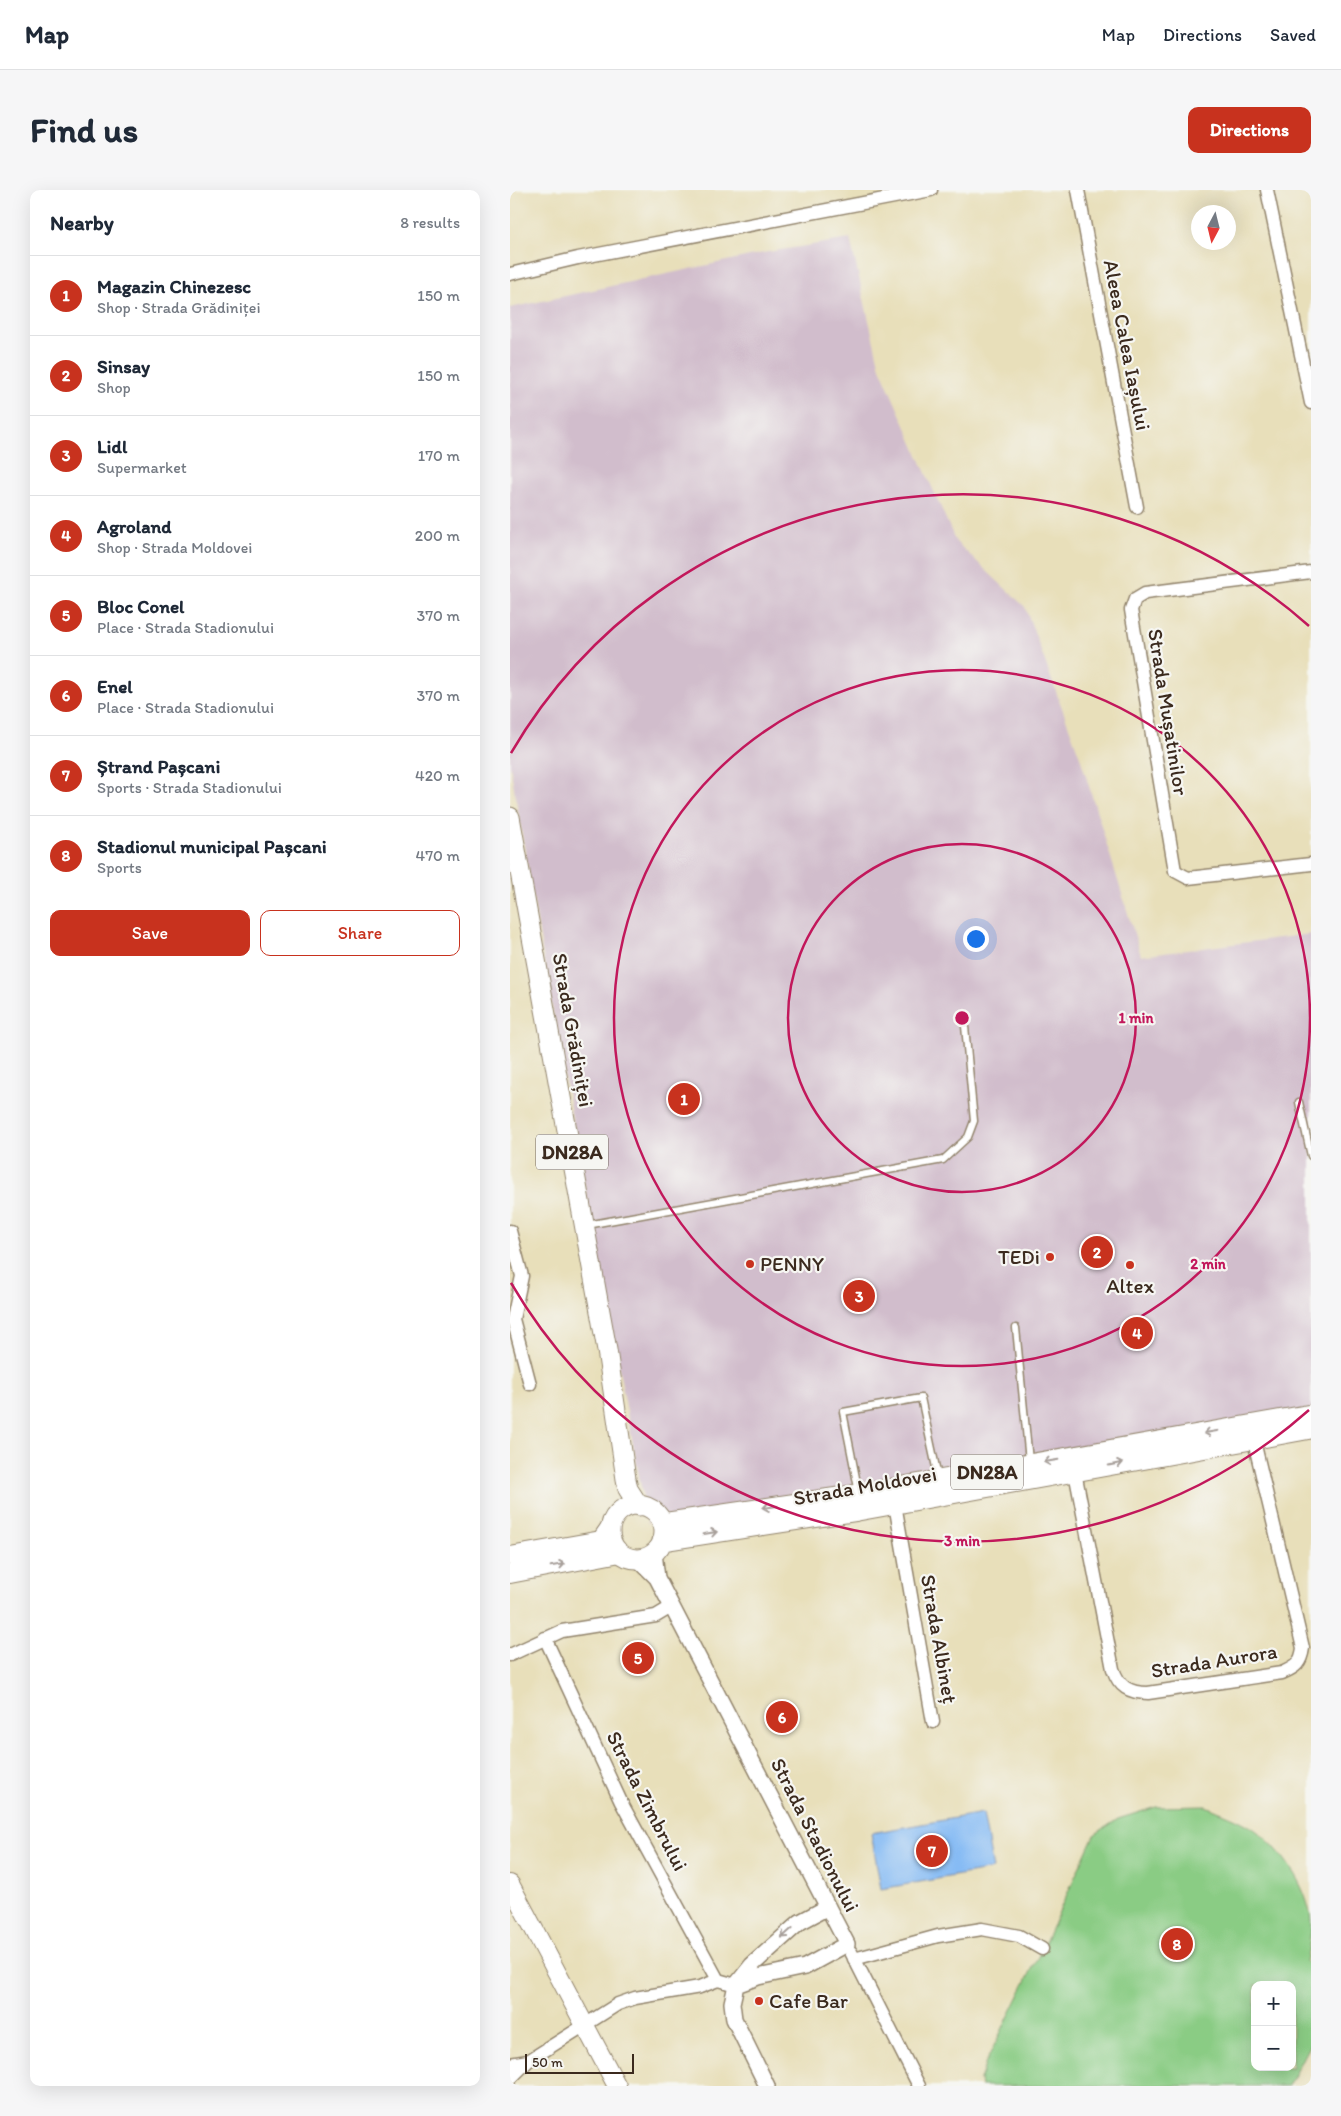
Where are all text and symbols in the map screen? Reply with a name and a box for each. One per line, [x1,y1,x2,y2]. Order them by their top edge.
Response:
text: Map [25,20,69,49]
text: Map [1102,24,1135,46]
text: Directions [1163,24,1242,46]
text: Saved [1270,24,1316,46]
button: Directions [1188,107,1311,153]
text: Find us [30,109,138,151]
north arrow [1191,205,1236,250]
text: Nearby [50,210,114,235]
text: 8 results [400,213,460,232]
street label: Aleea Calea Iașului [1099,257,1156,432]
text: Magazin Chinezesc [97,275,251,298]
text: 1 [62,286,70,305]
text: 150 m [417,286,460,305]
text: Shop · Strada Grădiniței [97,298,260,317]
text: Sinsay [97,355,150,378]
text: 2 [62,366,70,385]
text: 150 m [417,366,460,385]
text: Shop [97,378,131,397]
text: Lidl [97,435,127,458]
text: 3 [62,446,70,465]
text: 170 m [418,446,460,465]
text: Supermarket [97,458,187,477]
text: Agroland [97,515,171,538]
text: 4 [61,526,71,545]
text: 200 m [415,526,460,545]
text: Shop · Strada Moldovei [97,538,252,557]
text: Bloc Conel [97,595,184,618]
text: 5 [62,606,70,625]
text: 370 m [416,606,460,625]
text: Place · Strada Stadionului [97,618,274,637]
street label: Strada Mușatinilor [1143,627,1194,798]
text: Enel [97,675,133,698]
text: 6 [62,686,70,705]
text: 370 m [416,686,460,705]
text: Place · Strada Stadionului [97,698,274,717]
text: Ștrand Pașcani [97,755,220,778]
text: 7 [62,766,70,785]
text: 420 m [415,766,460,785]
text: Sports · Strada Stadionului [97,778,282,797]
text: Stadionul municipal Pașcani [97,835,327,858]
text: 8 [62,846,70,865]
text: 470 m [416,846,460,865]
text: Sports [97,858,142,877]
button: Save [50,910,250,956]
button: Share [260,910,460,956]
your location [963,926,989,952]
street label: Strada Grădiniței [548,951,599,1109]
centre of rings [953,1009,971,1027]
text: 1 min [1119,1009,1154,1027]
pin: 1 [668,1080,700,1118]
road number: DN28A [536,1134,608,1170]
pin: 2 [1081,1233,1113,1271]
place label: TEDi [998,1244,1040,1269]
place label: PENNY [760,1251,824,1276]
marker: TEDi [1044,1251,1056,1263]
text: 2 min [1190,1255,1227,1273]
marker: PENNY [744,1258,756,1270]
marker: Altex [1124,1259,1136,1271]
place label: Altex [1106,1273,1154,1298]
pin: 3 [843,1277,875,1315]
pin: 4 [1121,1314,1153,1352]
one-way arrow [1204,1428,1220,1438]
road number: DN28A [951,1454,1023,1490]
one-way arrow [1044,1456,1060,1466]
one-way arrow [1107,1459,1123,1469]
street label: Strada Moldovei [791,1461,939,1510]
one-way arrow [763,1502,779,1512]
one-way arrow [702,1528,718,1538]
text: 3 min [944,1532,981,1550]
one-way arrow [550,1560,566,1570]
street label: Strada Albineț [916,1572,963,1705]
street label: Strada Aurora [1149,1638,1279,1683]
pin: 5 [622,1639,654,1677]
pin: 6 [766,1698,798,1736]
street label: Strada Zimbrului [601,1727,693,1875]
street label: Strada Stadionului [766,1754,865,1916]
pin: 7 [916,1832,948,1870]
pin: 8 [1161,1925,1193,1963]
one-way arrow [781,1927,794,1939]
map controls [1251,1981,1296,2071]
button: + [1251,1981,1296,2026]
place label: Cafe Bar [769,1988,848,2013]
marker: Cafe Bar [753,1995,765,2007]
button: − [1251,2026,1296,2071]
scale bar [525,2051,634,2074]
text: 50 m [532,2054,563,2071]

